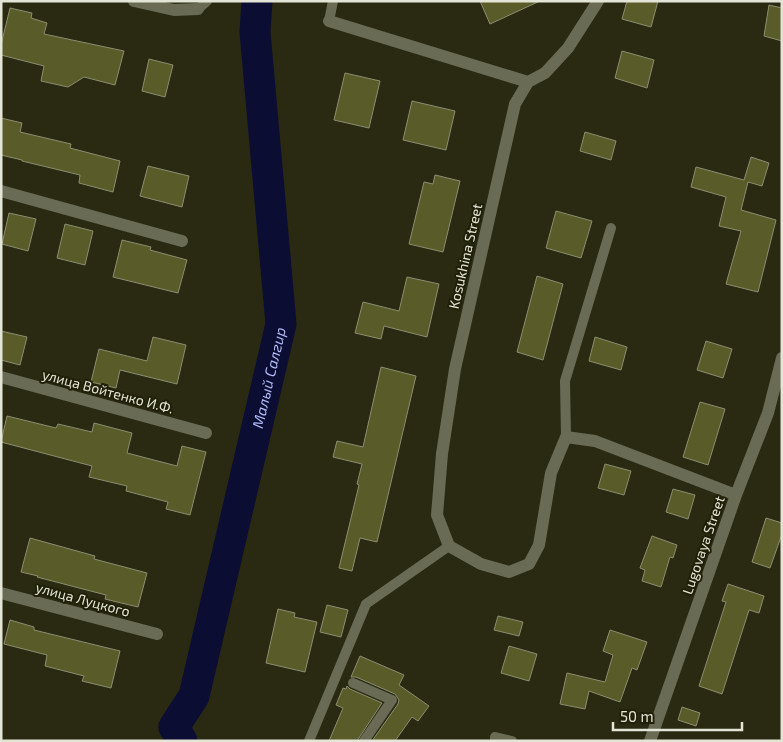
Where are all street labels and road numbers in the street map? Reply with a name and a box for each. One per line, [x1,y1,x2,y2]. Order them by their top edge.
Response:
street label: Kosukhina Street [445,202,485,310]
street label: улица Войтенко И.Ф. [40,365,176,417]
street label: Lugovaya Street [678,494,728,596]
street label: улица Луцкого [34,578,132,620]

